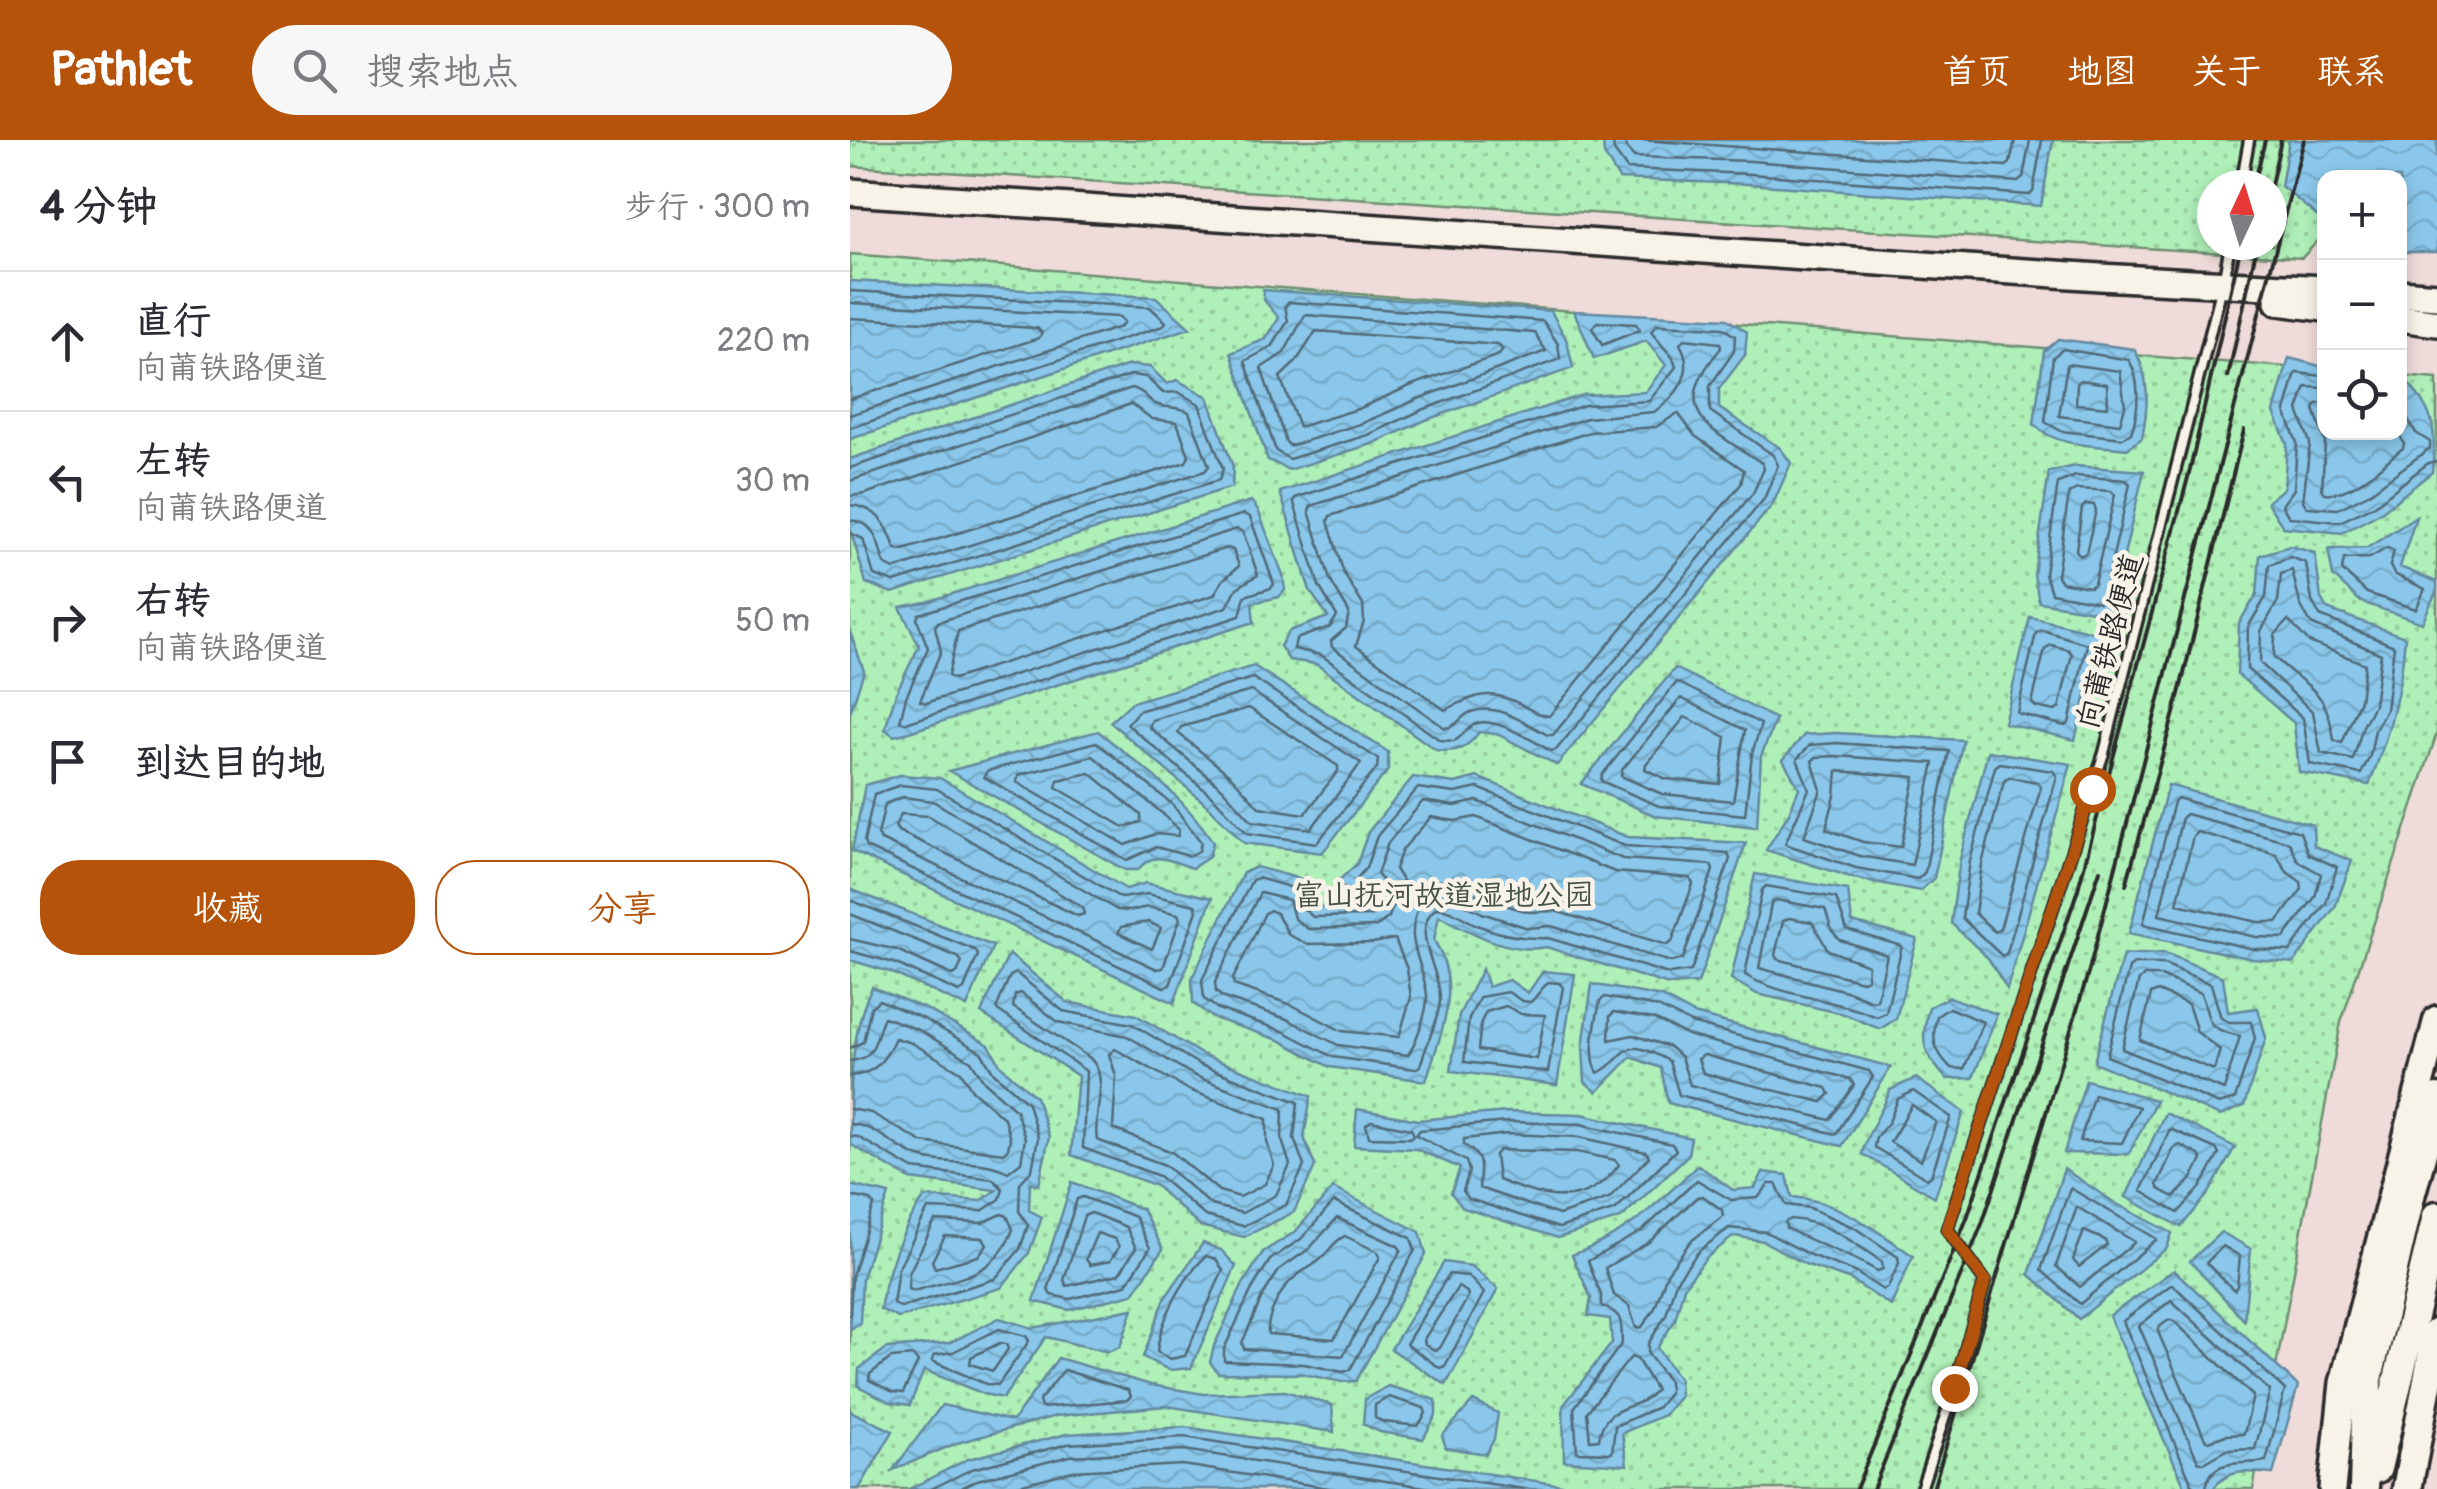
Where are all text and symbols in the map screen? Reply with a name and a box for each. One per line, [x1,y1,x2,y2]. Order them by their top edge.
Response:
search box [252,25,952,115]
text: Pathlet [50,40,192,100]
icon: search [287,43,342,98]
text: 搜索地点 [367,48,519,96]
text: 首页 [1942,50,2012,94]
text: 地图 [2067,50,2137,94]
text: 关于 [2192,50,2262,94]
text: 联系 [2317,50,2387,94]
north arrow [2197,170,2287,260]
map controls [2317,170,2407,440]
button: + [2317,170,2407,260]
text: 4 分钟 [40,181,157,233]
text: 步行 · 300 m [625,187,810,227]
button: − [2317,260,2407,350]
text: 直行 [135,297,211,345]
icon: ahead [40,314,95,369]
text: 220 m [717,321,810,361]
text: 向莆铁路便道 [135,348,327,388]
button: locate [2317,350,2407,440]
text: 左转 [135,437,211,485]
icon: left [40,454,95,509]
text: 30 m [735,461,810,501]
text: 向莆铁路便道 [135,488,327,528]
street label: 向莆铁路便道 [2069,549,2151,733]
text: 右转 [135,577,211,625]
icon: right [40,594,95,649]
text: 50 m [735,601,810,641]
text: 向莆铁路便道 [135,628,327,668]
icon: arrive [40,734,95,789]
text: 到达目的地 [135,739,325,787]
route start [2070,767,2116,813]
button: 收藏 [40,860,415,955]
button: 分享 [435,860,810,955]
park label: 富山抚河故道湿地公园 [1294,877,1594,914]
route end [1932,1366,1978,1412]

